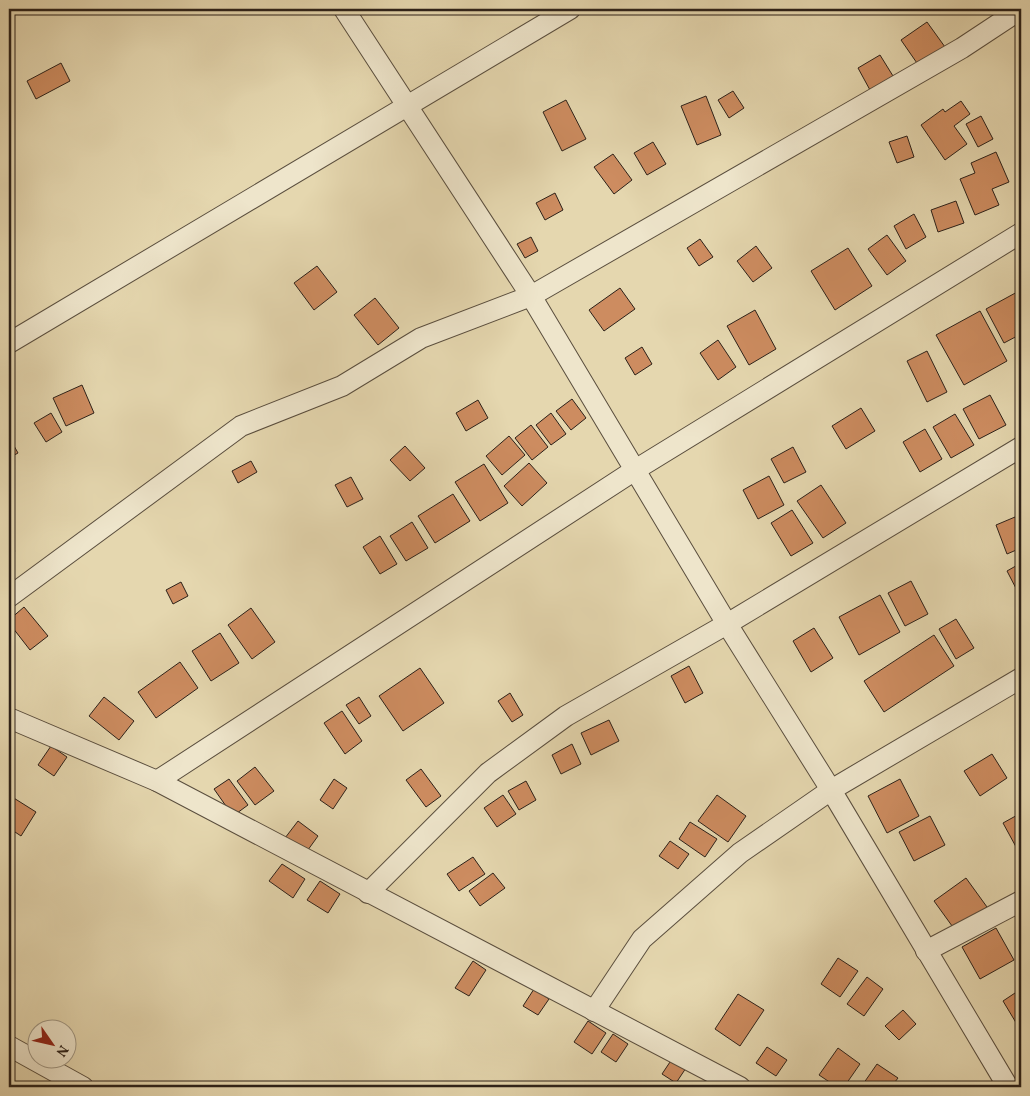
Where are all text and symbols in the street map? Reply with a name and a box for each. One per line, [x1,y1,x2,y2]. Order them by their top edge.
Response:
north arrow [28,1018,78,1068]
text: N [51,1041,72,1060]

